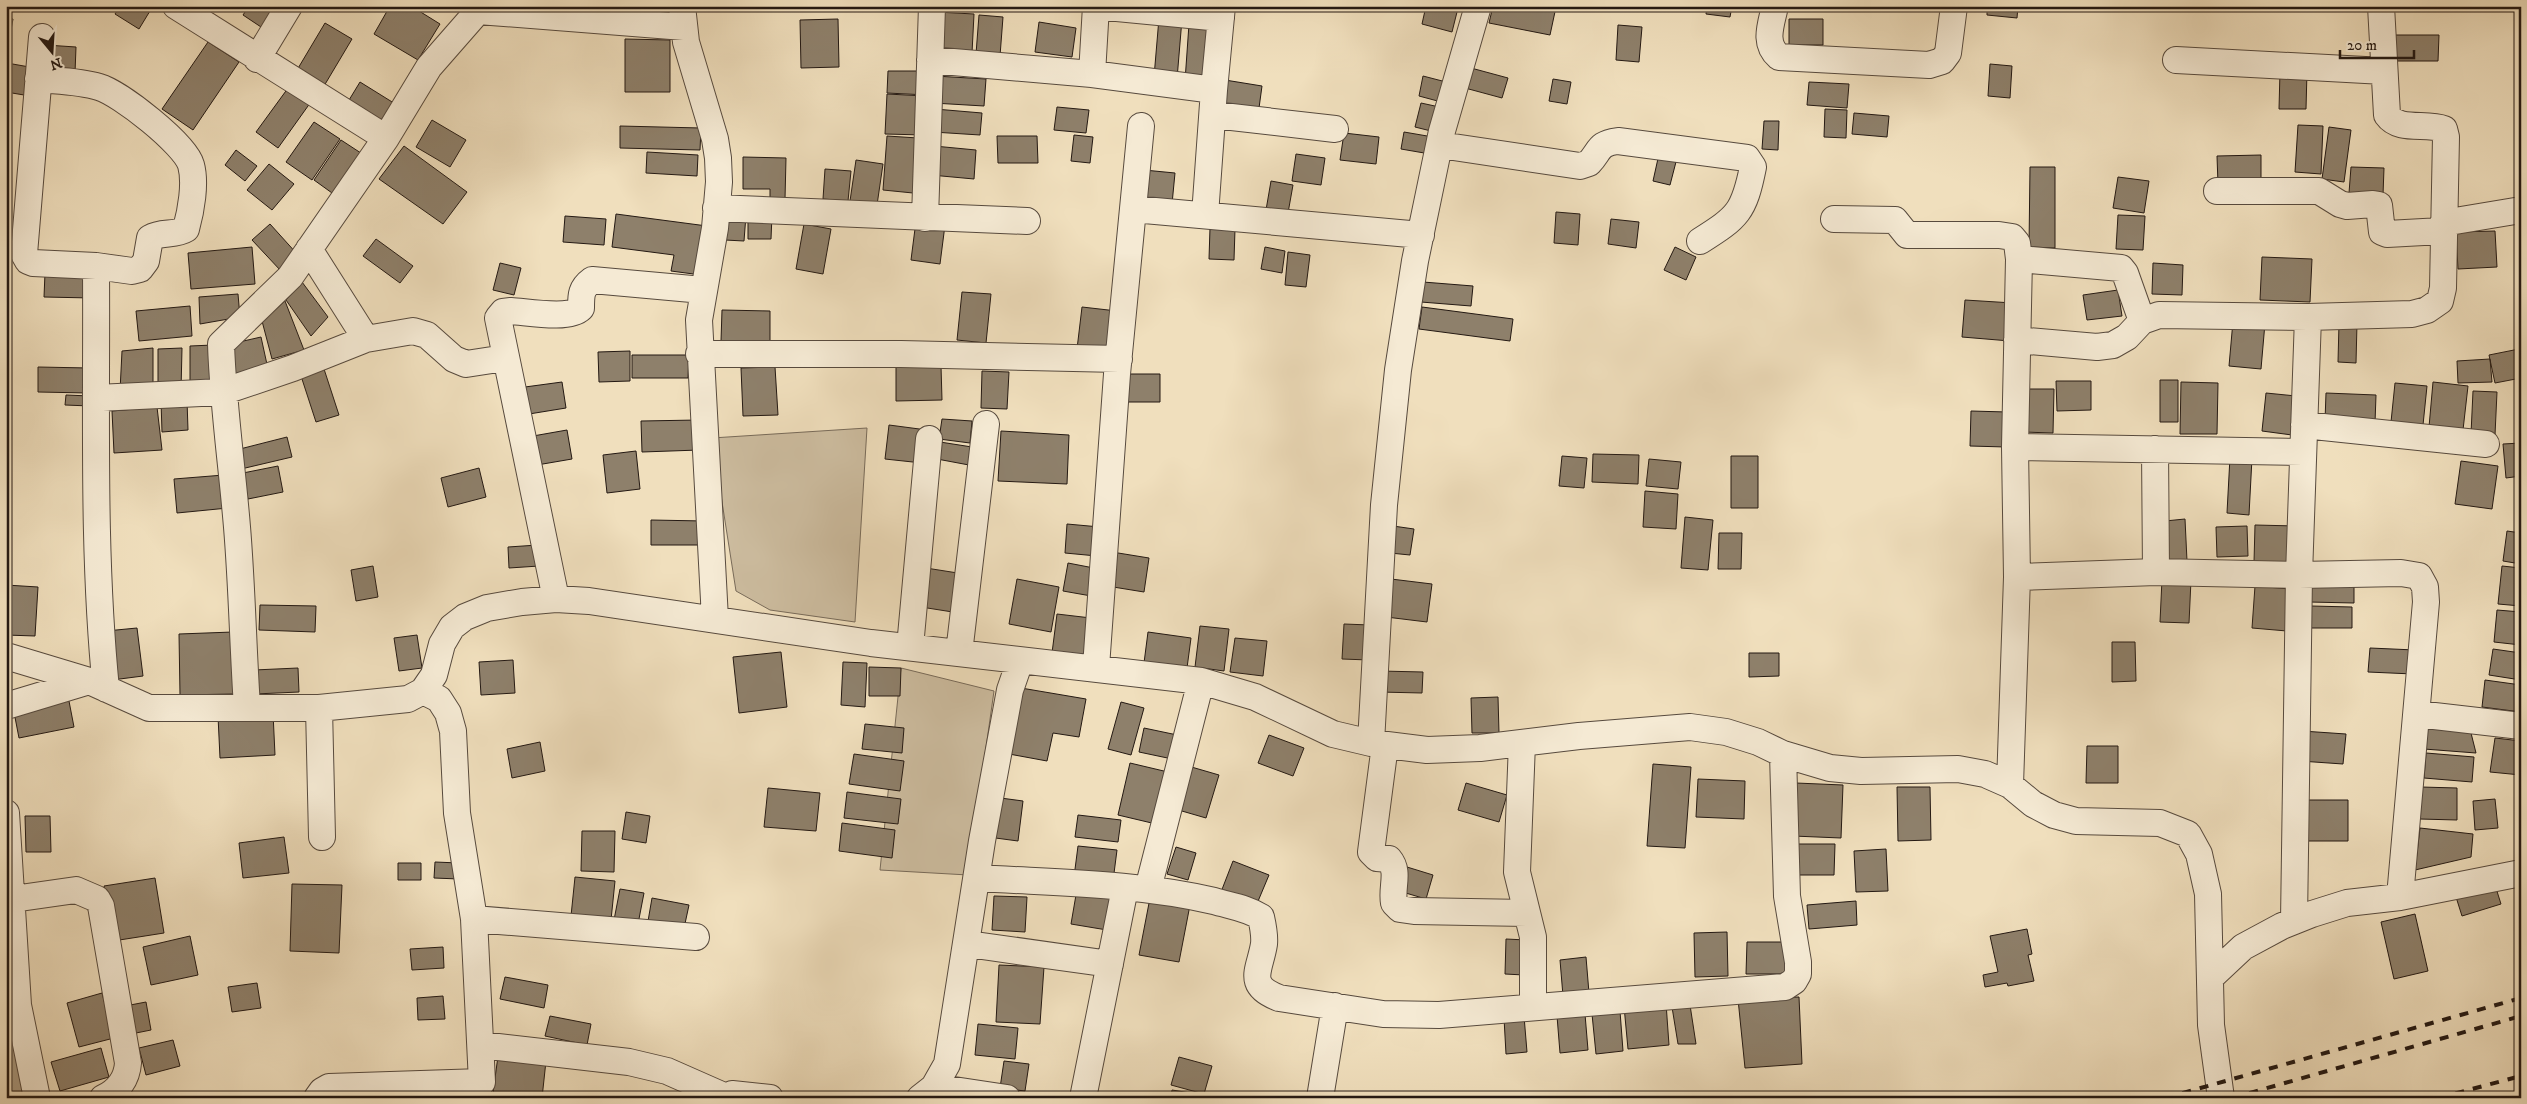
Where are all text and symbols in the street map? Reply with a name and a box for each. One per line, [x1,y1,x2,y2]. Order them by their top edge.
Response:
north arrow [28,28,78,78]
scale bar [2340,28,2413,60]
text: 20 m [2347,36,2377,55]
text: N [47,53,64,74]

